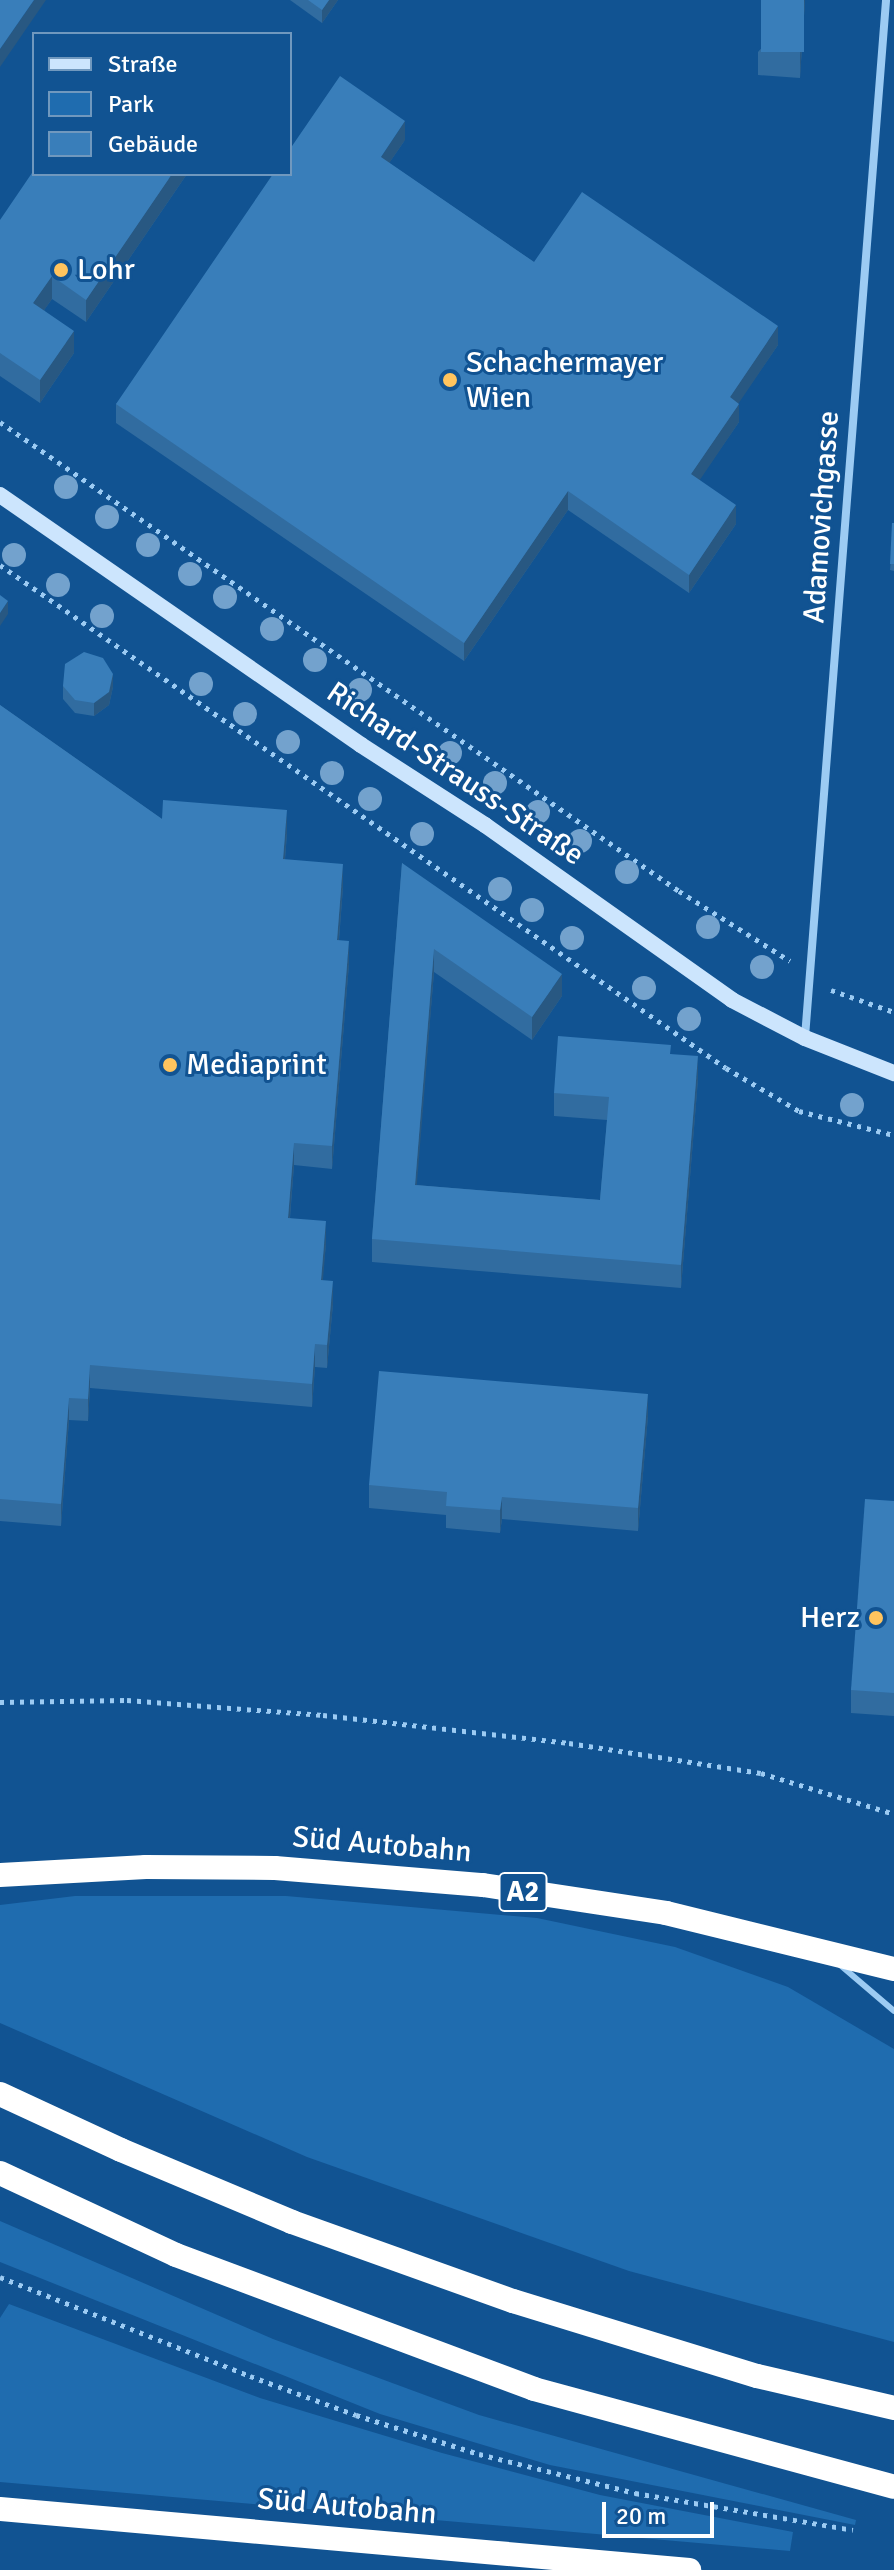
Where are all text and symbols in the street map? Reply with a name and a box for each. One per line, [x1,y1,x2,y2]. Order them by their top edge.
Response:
legend [32,32,292,176]
text: Straße [108,49,178,79]
text: Park [108,89,154,119]
text: Gebäude [108,129,198,159]
place label: Lohr [77,252,135,288]
marker: Lohr [52,261,70,279]
place label: Schachermayer Wien [466,345,663,416]
marker: Schachermayer Wien [441,371,459,389]
street label: Adamovichgasse [797,410,847,624]
street label: Richard-Strauss-Straße [320,675,590,873]
place label: Mediaprint [186,1047,327,1083]
marker: Mediaprint [161,1056,179,1074]
place label: Herz [800,1600,860,1636]
marker: Herz [867,1609,885,1627]
street label: Süd Autobahn [291,1819,473,1871]
road number: A2 [497,1868,549,1916]
street label: Süd Autobahn [256,2481,438,2533]
scale bar [606,2486,718,2536]
text: 20 m [616,2501,666,2531]

